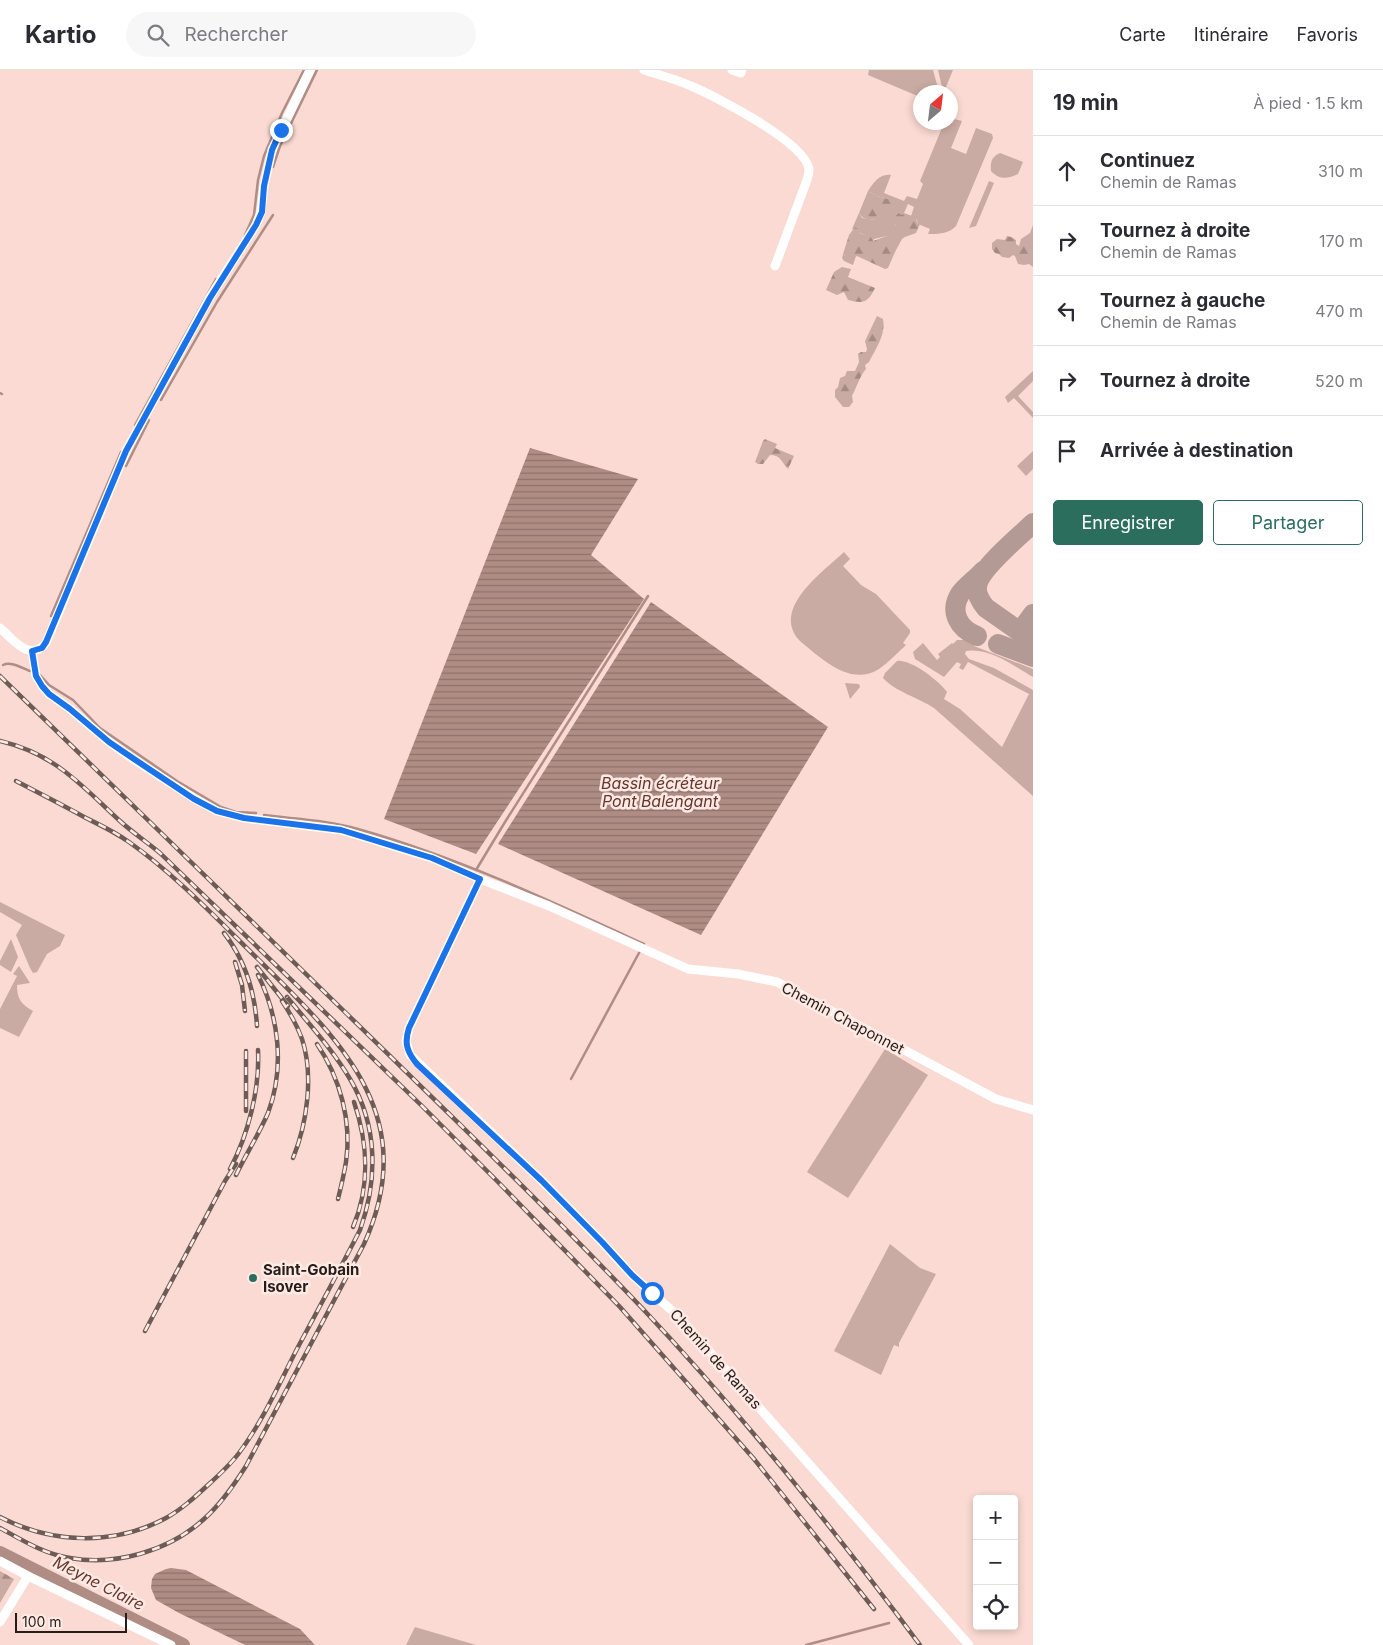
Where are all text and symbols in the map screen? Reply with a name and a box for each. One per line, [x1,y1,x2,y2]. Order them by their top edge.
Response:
search box [126,12,476,57]
text: Kartio [25,20,96,49]
icon: search [144,21,172,49]
text: Rechercher [184,23,288,46]
text: Carte [1119,24,1166,45]
text: Itinéraire [1194,24,1268,45]
text: Favoris [1296,24,1358,45]
north arrow [913,85,958,130]
text: 19 min [1053,90,1119,115]
text: À pied · 1.5 km [1253,93,1363,113]
route end [270,119,293,142]
text: Continuez [1100,149,1195,172]
icon: ahead [1053,157,1081,185]
text: 310 m [1318,161,1363,181]
text: Chemin de Ramas [1100,172,1237,192]
text: Tournez à droite [1100,219,1250,242]
icon: right [1053,227,1081,255]
text: 170 m [1319,231,1363,251]
text: Chemin de Ramas [1100,242,1237,262]
text: Tournez à gauche [1100,289,1265,312]
icon: left [1053,297,1081,325]
text: 470 m [1315,301,1363,321]
text: Chemin de Ramas [1100,312,1237,332]
icon: right [1053,367,1081,395]
text: Tournez à droite [1100,369,1250,392]
text: 520 m [1315,371,1363,391]
icon: arrive [1053,437,1081,465]
text: Arrivée à destination [1100,439,1293,462]
button: Enregistrer [1053,500,1203,545]
button: Partager [1213,500,1363,545]
water label: Bassin écréteur Pont Balengant [601,773,720,811]
street label: Chemin Chaponnet [778,978,908,1058]
place label: Saint-Gobain Isover [263,1260,359,1296]
marker: Saint-Gobain Isover [247,1272,259,1284]
route start [641,1282,664,1305]
street label: Chemin de Ramas [666,1305,766,1413]
map controls [973,1495,1018,1630]
button: + [973,1495,1018,1540]
button: − [973,1540,1018,1585]
water label: Meyne Claire [50,1551,148,1615]
button: locate [973,1585,1018,1630]
scale bar [15,1610,128,1633]
text: 100 m [22,1613,62,1630]

